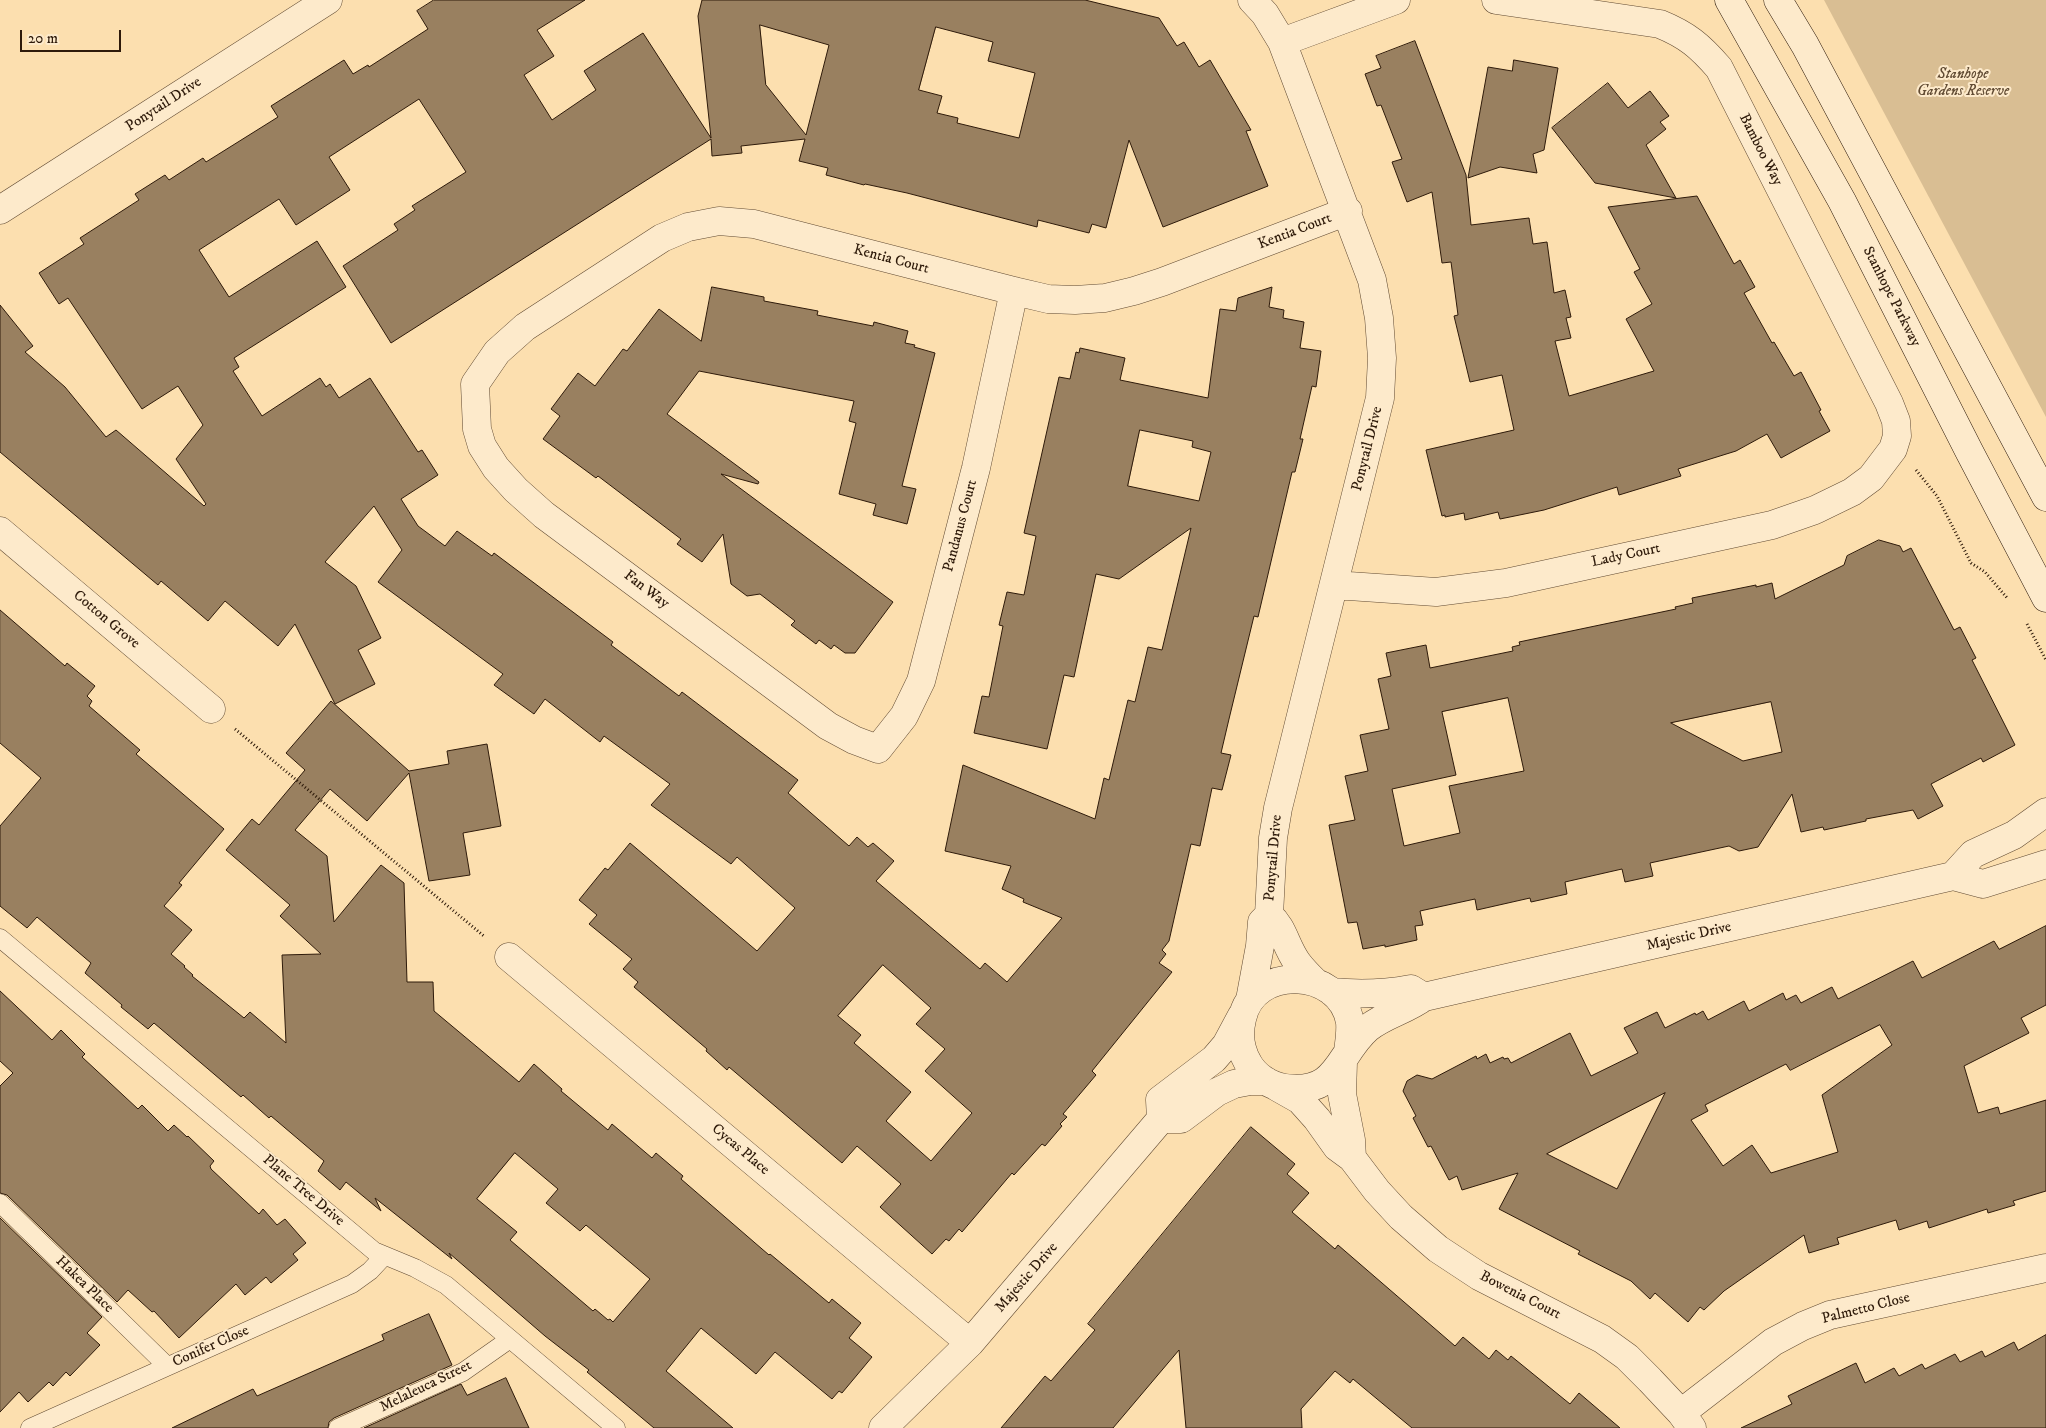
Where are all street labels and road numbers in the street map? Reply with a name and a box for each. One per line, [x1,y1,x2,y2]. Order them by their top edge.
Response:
street label: Ponytail Drive [123,74,205,136]
street label: Bamboo Way [1734,111,1786,189]
street label: Kentia Court [1256,210,1334,254]
street label: Kentia Court [851,241,931,279]
street label: Stanhope Parkway [1858,244,1924,350]
street label: Ponytail Drive [1349,405,1387,493]
street label: Pandanus Court [940,478,982,574]
street label: Lady Court [1590,540,1662,572]
street label: Fan Way [620,567,672,613]
street label: Cotton Grove [69,587,143,653]
street label: Ponytail Drive [1261,814,1287,902]
street label: Majestic Drive [1645,918,1733,956]
street label: Cycas Place [707,1121,773,1179]
street label: Plane Tree Drive [258,1152,348,1230]
street label: Majestic Drive [992,1239,1062,1317]
street label: Hakea Place [51,1253,117,1317]
street label: Bowenia Court [1476,1268,1564,1324]
street label: Palmetto Close [1820,1289,1912,1329]
street label: Conifer Close [170,1322,252,1372]
street label: Melaleuca Street [377,1357,475,1417]

